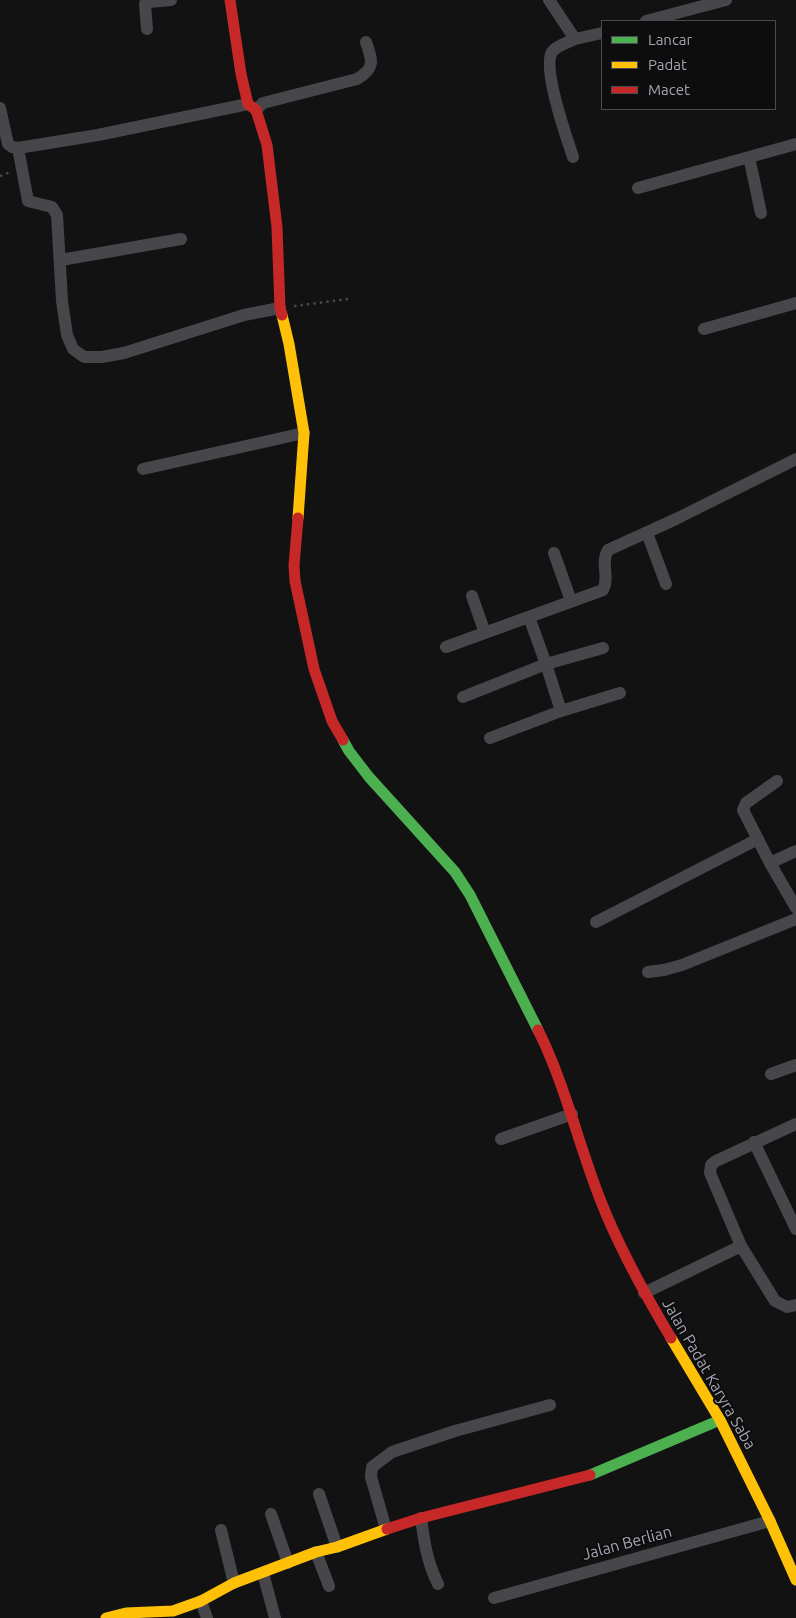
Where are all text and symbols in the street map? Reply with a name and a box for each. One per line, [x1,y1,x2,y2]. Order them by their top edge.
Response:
legend [601,20,776,110]
text: Lancar [648,31,692,48]
text: Padat [648,56,687,73]
text: Macet [648,81,690,98]
street label: Jalan Padat Karyra Saba [658,1295,760,1453]
street label: Jalan Berlian [580,1522,674,1564]

